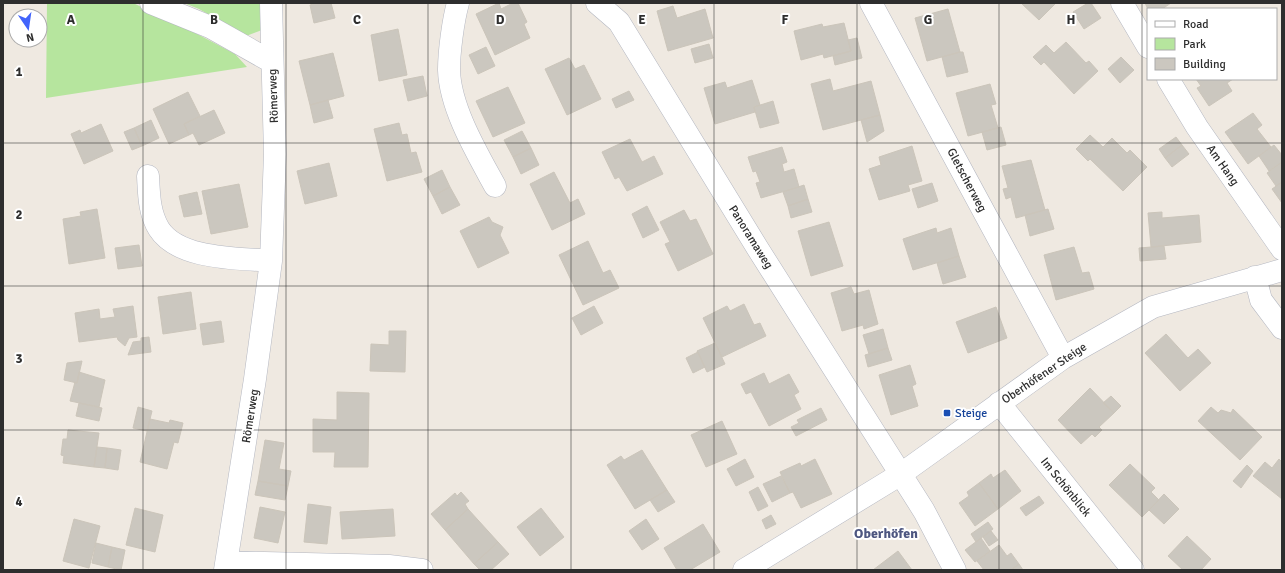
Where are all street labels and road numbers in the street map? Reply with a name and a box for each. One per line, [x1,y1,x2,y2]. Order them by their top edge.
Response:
street label: Römerweg [265,69,282,123]
street label: Am Hang [1203,142,1242,189]
street label: Gletscherweg [943,146,990,215]
street label: Panoramaweg [725,203,776,272]
street label: Oberhöfener Steige [999,339,1090,407]
street label: Römerweg [239,388,262,444]
street label: Im Schönblick [1037,455,1094,520]

